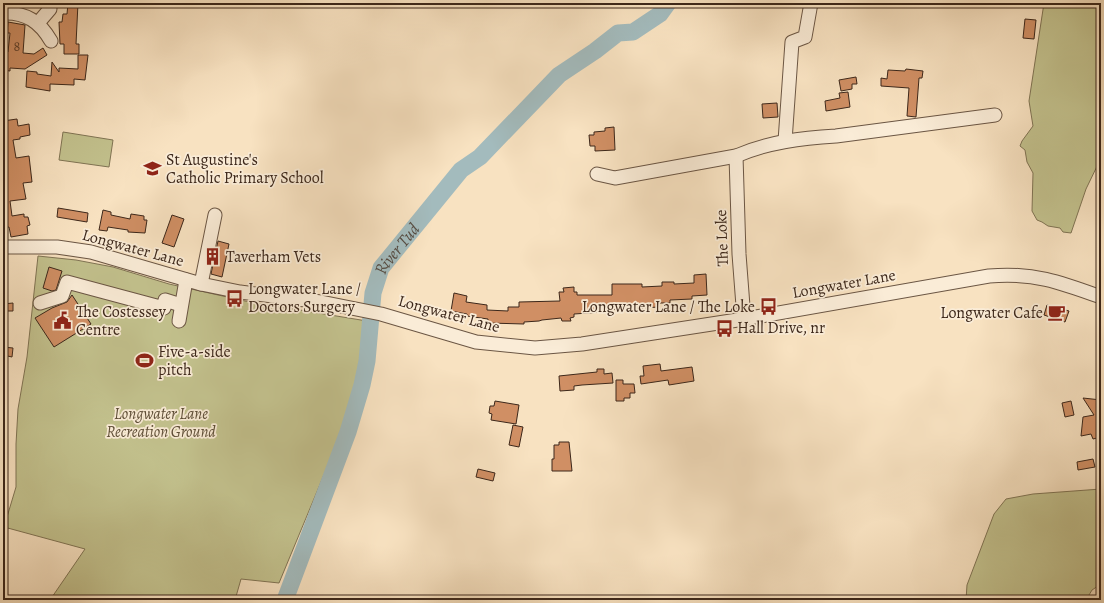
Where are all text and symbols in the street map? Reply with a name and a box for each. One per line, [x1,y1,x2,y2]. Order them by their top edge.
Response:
house number: 8 [14,37,21,56]
place label: St Augustine's Catholic Primary School [166,149,324,189]
school or university icon: St Augustine's Catholic Primary School [143,159,163,179]
street label: The Loke [710,209,734,267]
water label: River Tud [368,218,425,277]
street label: Longwater Lane [80,224,186,272]
place label: Taverham Vets [226,246,321,268]
building icon: Taverham Vets [203,247,223,267]
street label: Longwater Lane [791,264,897,304]
place label: Longwater Lane / Doctors Surgery [248,278,361,318]
bus stop icon: Longwater Lane / Doctors Surgery [225,288,245,308]
street label: Longwater Lane [396,290,502,338]
place label: Longwater Lane / The Loke [582,296,755,318]
bus stop icon: Longwater Lane / The Loke [758,297,778,317]
place label: The Costessey Centre [76,301,167,341]
place label: Longwater Cafe [940,302,1043,324]
cafe icon: Longwater Cafe [1046,303,1066,323]
public building icon: The Costessey Centre [53,311,73,331]
place label: Hall Drive, nr [737,317,825,339]
bus stop icon: Hall Drive, nr [714,318,734,338]
place label: Five-a-side pitch [158,341,231,381]
sports icon: Five-a-side pitch [135,351,155,371]
park label: Longwater Lane Recreation Ground [106,403,216,443]

